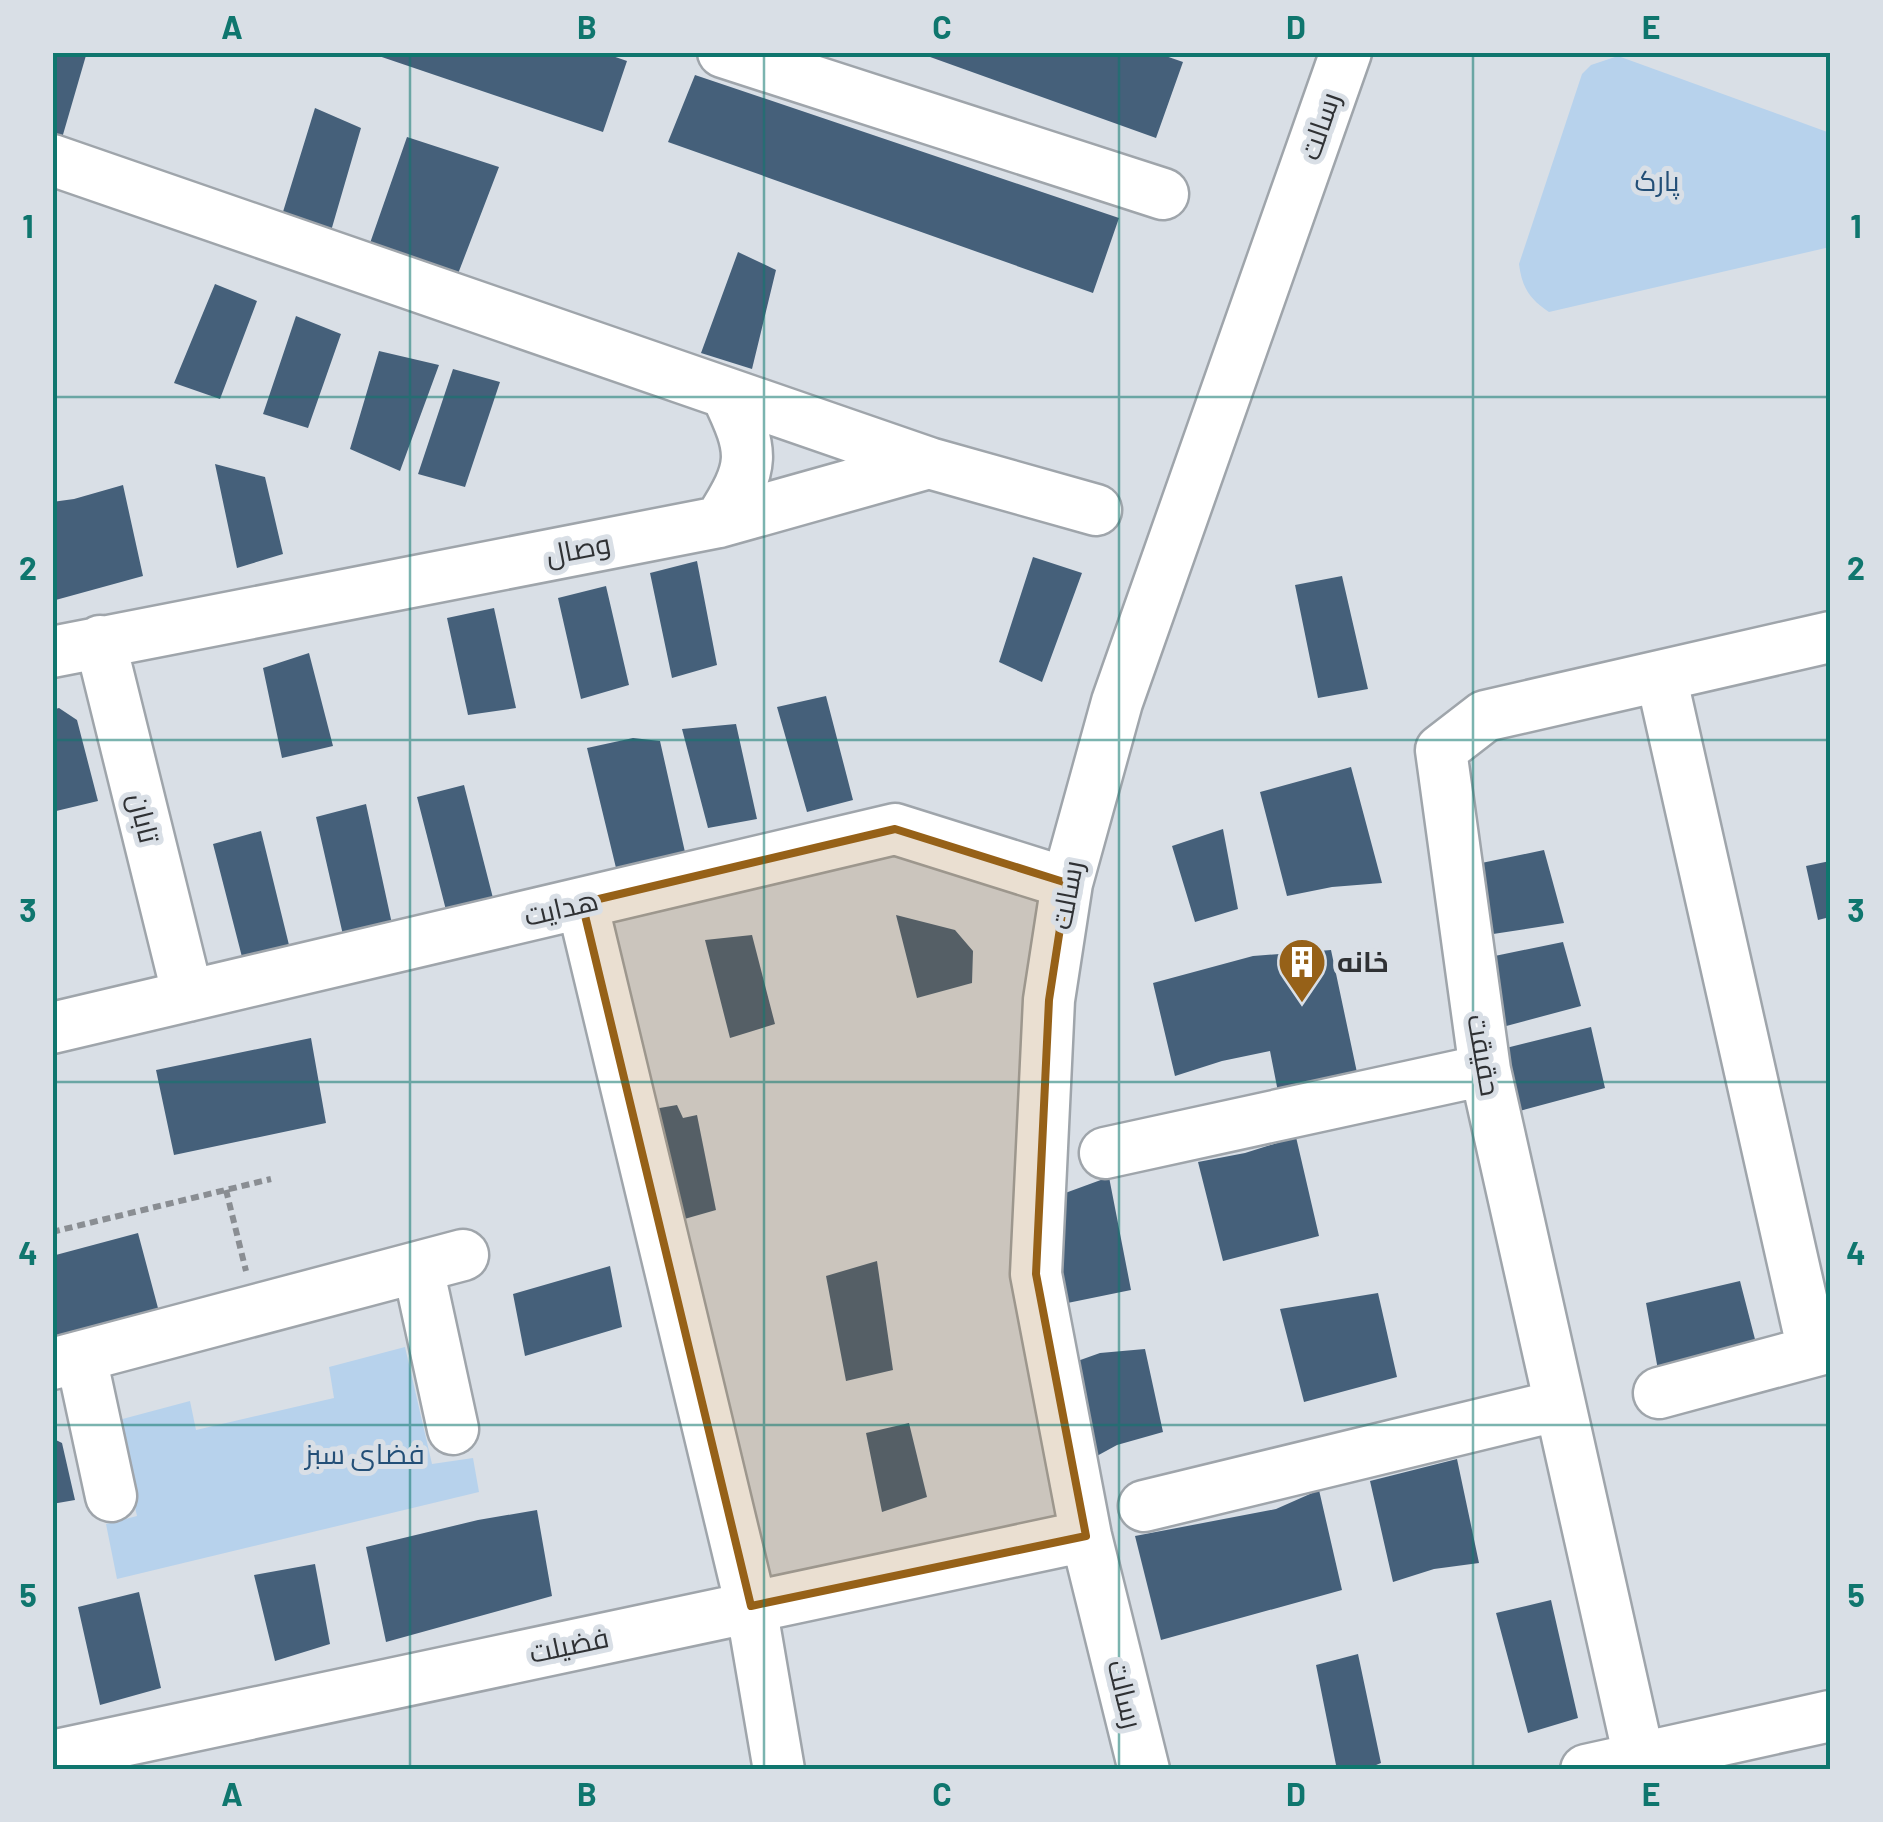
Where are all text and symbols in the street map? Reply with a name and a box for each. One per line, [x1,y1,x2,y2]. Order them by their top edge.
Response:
text: A [221,7,243,45]
text: B [577,7,597,45]
text: C [932,7,952,45]
text: D [1286,7,1306,45]
text: E [1642,7,1660,45]
street label: رسالت [1292,87,1346,164]
park label: پارک [1634,163,1680,200]
text: 1 [22,206,34,244]
text: 1 [1850,206,1862,244]
street label: وصال [543,525,613,572]
text: 2 [19,548,37,586]
text: 2 [1847,548,1865,586]
street label: تابان [121,789,168,847]
street label: رسالت [1043,858,1089,932]
street label: هدایت [520,882,601,932]
text: 3 [19,890,37,928]
text: 3 [1847,890,1865,928]
building icon: خانه [1276,936,1328,1004]
place label: خانه [1337,944,1389,978]
street label: حقیقت [1461,1011,1509,1098]
text: 4 [18,1233,38,1271]
text: 4 [1846,1233,1866,1271]
park label: فضای سبز [303,1436,425,1471]
text: 5 [19,1575,37,1613]
text: 5 [1847,1575,1865,1613]
street label: فضیلت [526,1619,612,1669]
street label: رسالت [1101,1656,1151,1732]
text: A [221,1774,243,1812]
text: B [577,1774,597,1812]
text: C [932,1774,952,1812]
text: D [1286,1774,1306,1812]
text: E [1642,1774,1660,1812]

